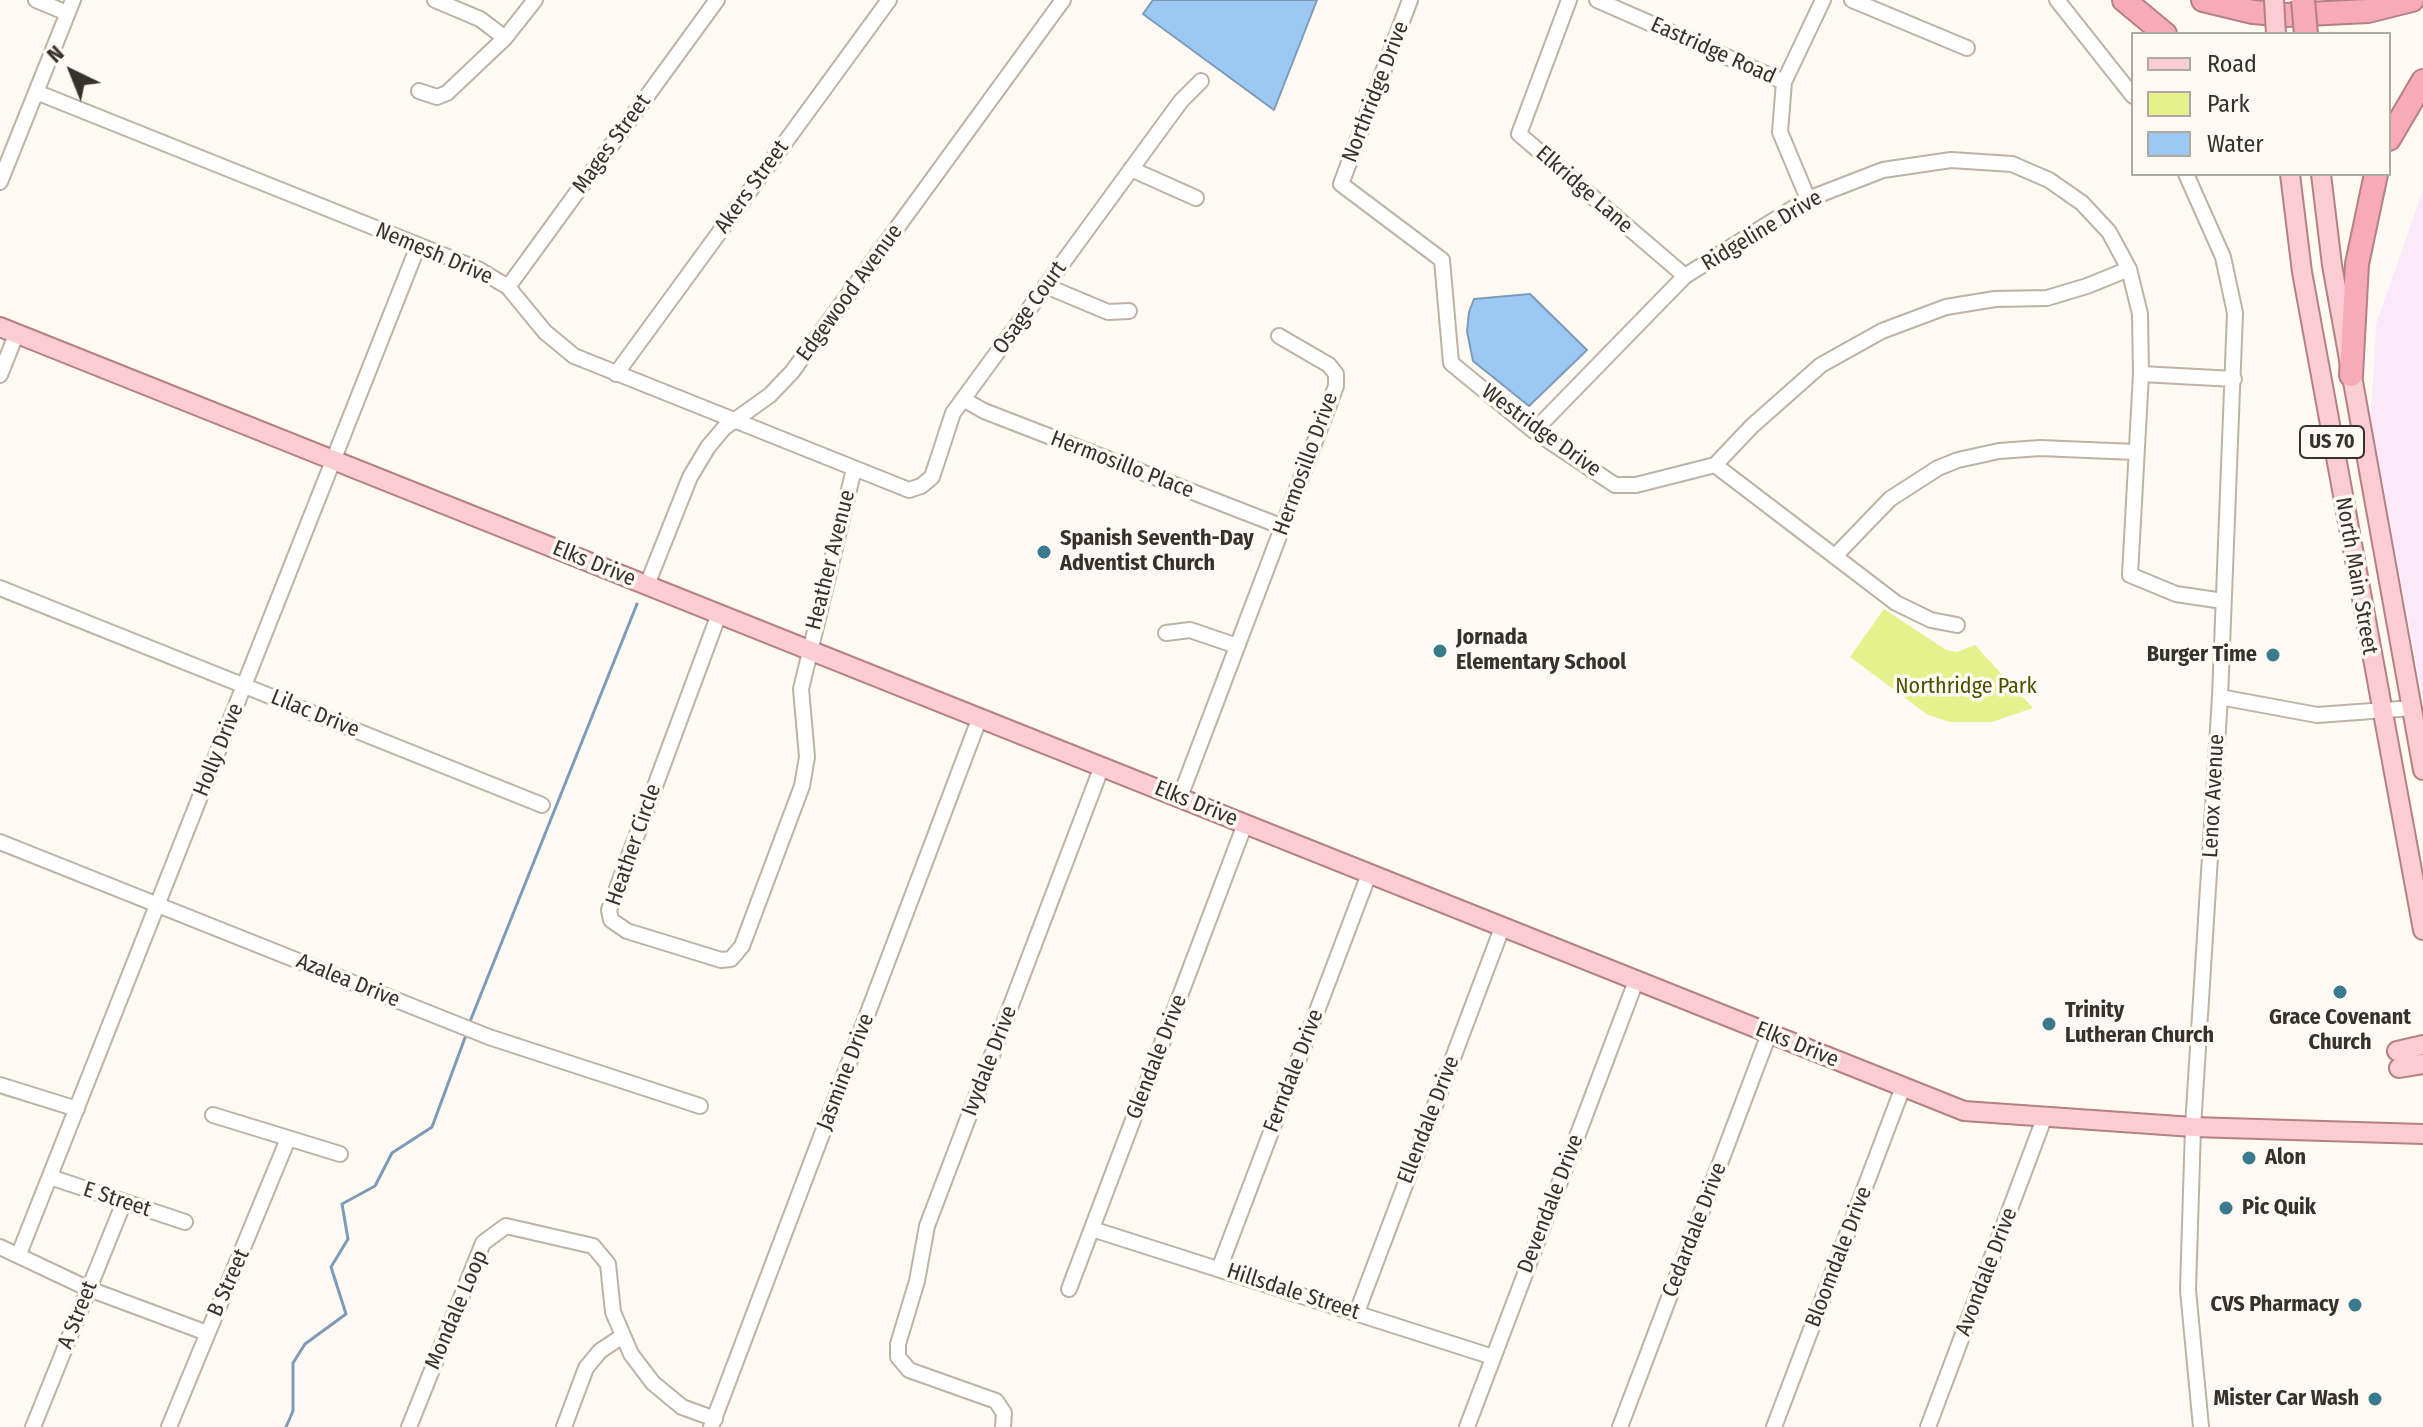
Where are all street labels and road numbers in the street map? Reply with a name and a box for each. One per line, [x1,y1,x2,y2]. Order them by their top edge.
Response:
street label: Eastridge Road [1646,12,1780,90]
street label: Northridge Drive [1337,18,1415,166]
street label: Mages Street [567,89,657,199]
street label: Akers Street [709,135,795,239]
street label: Elkridge Lane [1530,141,1638,239]
street label: Ridgeline Drive [1697,185,1827,277]
street label: Nemesh Drive [371,217,497,291]
street label: Edgewood Avenue [791,219,909,367]
street label: Osage Court [987,256,1073,360]
street label: Westridge Drive [1476,379,1606,483]
street label: Hermosillo Drive [1268,389,1344,539]
street label: Hermosillo Place [1047,426,1197,504]
road number: US 70 [2300,426,2364,458]
street label: Heather Avenue [801,487,861,633]
street label: North Main Street [2329,495,2383,657]
street label: Elks Drive [549,535,639,593]
street label: Lilac Drive [267,684,363,744]
street label: Holly Drive [188,700,250,800]
street label: Lenox Avenue [2198,733,2230,859]
street label: Elks Drive [1151,775,1241,833]
street label: Heather Circle [601,781,667,909]
street label: Azalea Drive [292,948,404,1014]
street label: Glendale Drive [1121,991,1193,1123]
street label: Ivydale Drive [957,1002,1023,1120]
street label: Ferndale Drive [1258,1006,1330,1136]
street label: Jasmine Drive [812,1010,880,1134]
street label: Elks Drive [1752,1016,1842,1074]
street label: Ellendale Drive [1393,1052,1465,1188]
street label: Devendale Drive [1512,1131,1590,1277]
street label: Cedardale Drive [1657,1159,1733,1301]
street label: E Street [80,1177,154,1223]
street label: Bloomdale Drive [1800,1183,1878,1331]
street label: Avondale Drive [1950,1204,2024,1340]
street label: B Street [202,1245,256,1321]
street label: Mondale Loop [420,1246,494,1374]
street label: Hillsdale Street [1223,1258,1363,1326]
street label: A Street [52,1277,104,1353]

